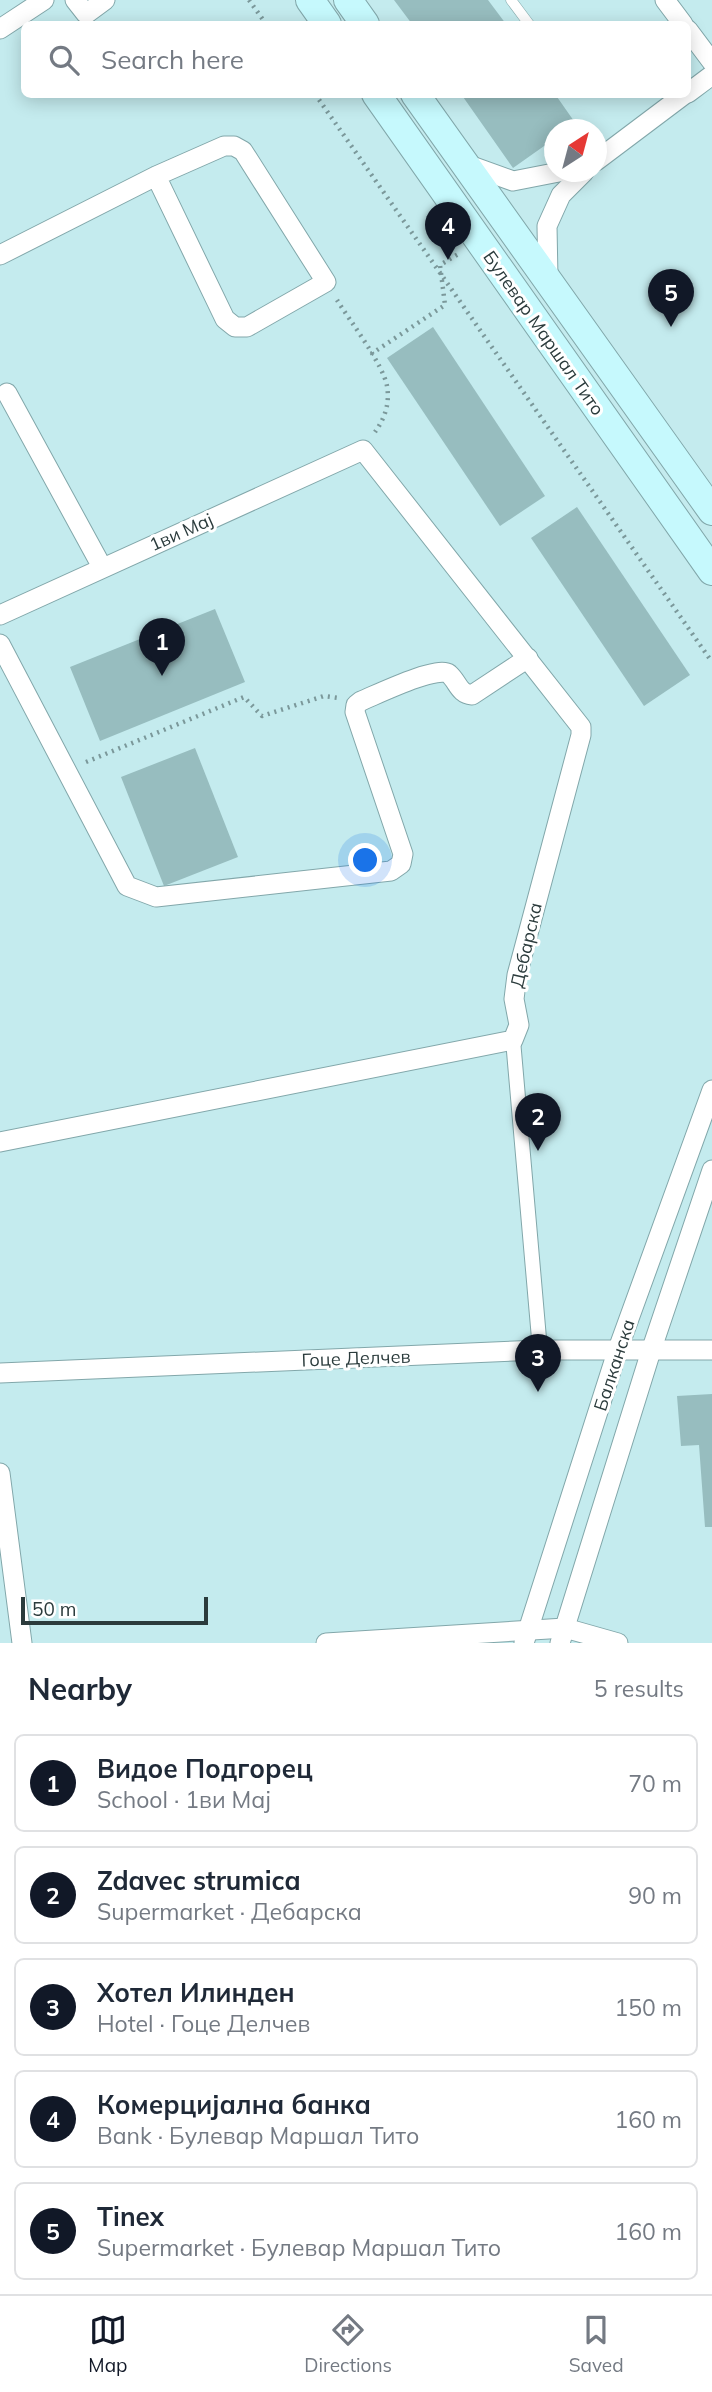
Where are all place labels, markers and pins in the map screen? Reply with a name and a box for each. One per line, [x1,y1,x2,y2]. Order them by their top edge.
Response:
pin: 4 [425,202,471,260]
pin: 5 [648,269,694,327]
pin: 1 [139,618,185,676]
pin: 2 [515,1093,561,1151]
pin: 3 [515,1334,561,1392]

